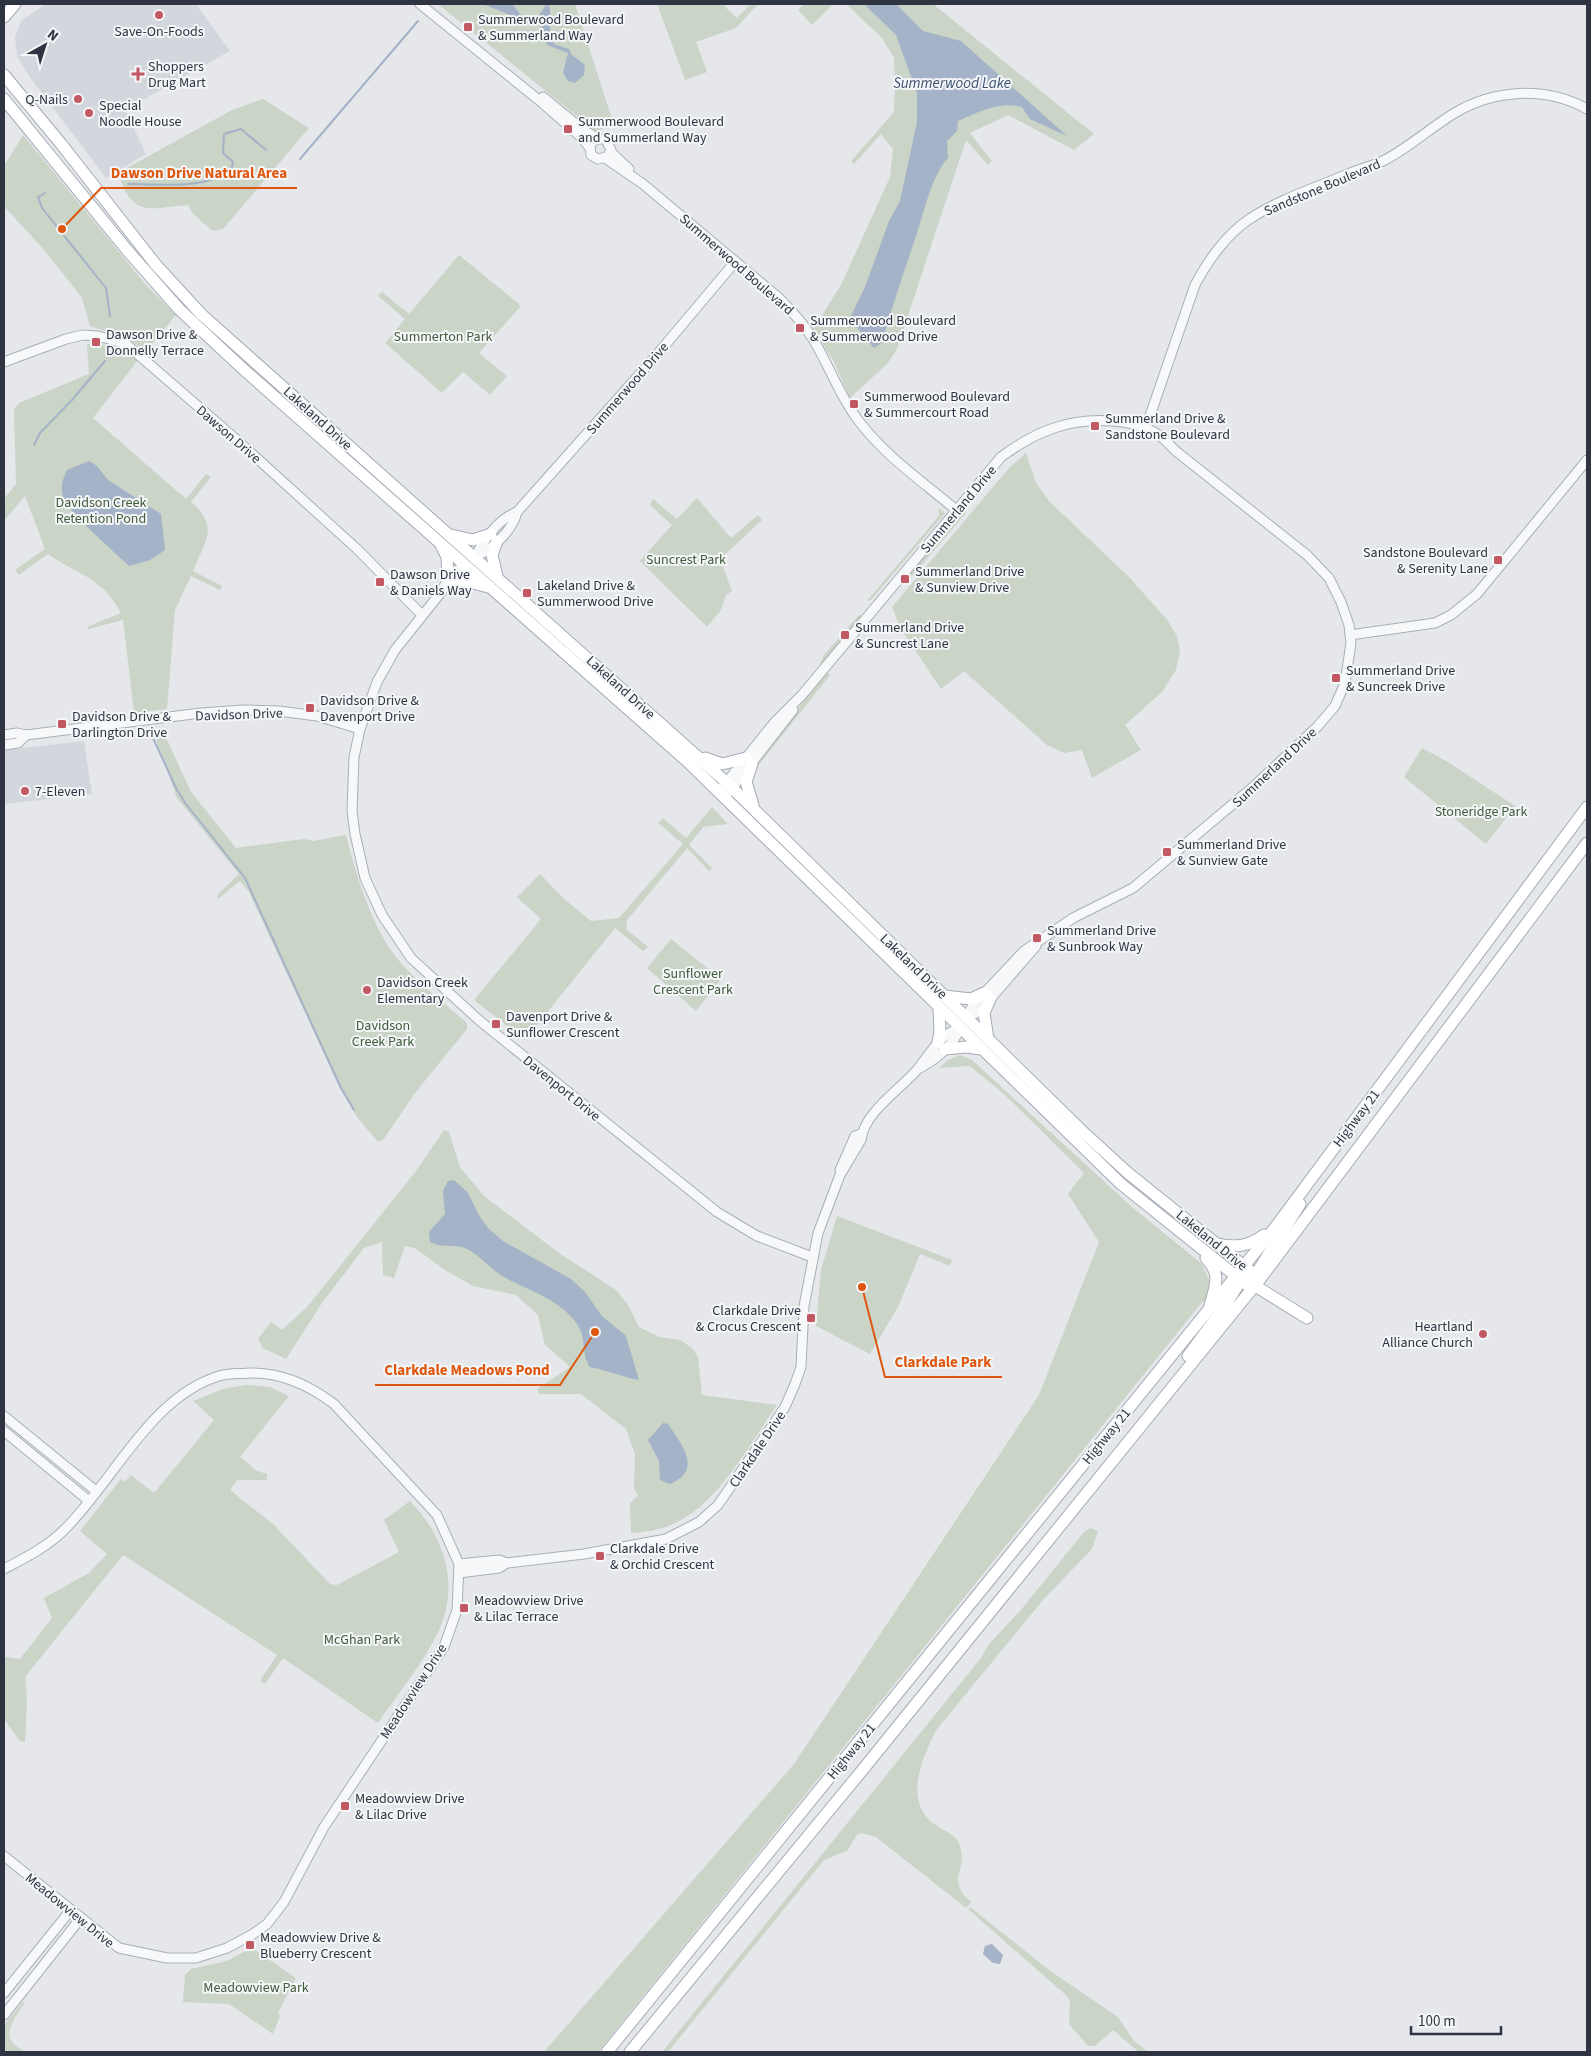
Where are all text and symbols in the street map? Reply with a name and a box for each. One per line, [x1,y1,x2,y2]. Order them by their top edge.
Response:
marker: Save-On-Foods [153,9,165,21]
place label: Summerwood Boulevard & Summerland Way [478,10,624,46]
north arrow [20,20,70,70]
marker: Summerwood Boulevard & Summerland Way [462,21,474,33]
place label: Save-On-Foods [114,22,204,42]
text: N [43,25,62,46]
place label: Shoppers Drug Mart [148,57,206,93]
marker: Shoppers Drug Mart [132,68,144,80]
water label: Summerwood Lake [893,73,1011,94]
place label: Q-Nails [25,90,68,110]
marker: Q-Nails [72,93,84,105]
place label: Special Noodle House [99,96,182,132]
marker: Special Noodle House [83,107,95,119]
place label: Summerwood Boulevard and Summerland Way [578,112,724,148]
marker: Summerwood Boulevard and Summerland Way [562,123,574,135]
street label: Sandstone Boulevard [1261,154,1384,222]
callout: Dawson Drive Natural Area [101,158,297,188]
text: Dawson Drive Natural Area [111,163,287,184]
street label: Summerwood Boulevard [675,209,798,320]
place label: Summerwood Boulevard & Summerwood Drive [810,311,956,347]
marker: Summerwood Boulevard & Summerwood Drive [794,322,806,334]
place label: Dawson Drive & Donnelly Terrace [106,325,204,361]
park label: Summerton Park [394,327,492,347]
marker: Dawson Drive & Donnelly Terrace [90,336,102,348]
street label: Summerwood Drive [582,338,674,439]
street label: Lakeland Drive [278,382,356,455]
place label: Summerwood Boulevard & Summercourt Road [864,387,1010,423]
marker: Summerwood Boulevard & Summercourt Road [848,398,860,410]
street label: Dawson Drive [192,401,265,469]
place label: Summerland Drive & Sandstone Boulevard [1105,409,1230,445]
marker: Summerland Drive & Sandstone Boulevard [1089,420,1101,432]
street label: Summerland Drive [916,461,1002,558]
park label: Davidson Creek Retention Pond [56,493,146,529]
place label: Sandstone Boulevard & Serenity Lane [1363,543,1488,579]
park label: Suncrest Park [646,550,726,570]
marker: Sandstone Boulevard & Serenity Lane [1492,554,1504,566]
place label: Summerland Drive & Sunview Drive [915,562,1024,598]
place label: Dawson Drive & Daniels Way [390,565,472,601]
marker: Summerland Drive & Sunview Drive [899,573,911,585]
marker: Dawson Drive & Daniels Way [374,576,386,588]
place label: Lakeland Drive & Summerwood Drive [537,576,654,612]
marker: Lakeland Drive & Summerwood Drive [521,587,533,599]
place label: Summerland Drive & Suncrest Lane [855,618,964,654]
marker: Summerland Drive & Suncrest Lane [839,629,851,641]
street label: Lakeland Drive [581,651,659,724]
place label: Summerland Drive & Suncreek Drive [1346,661,1455,697]
marker: Summerland Drive & Suncreek Drive [1330,672,1342,684]
place label: Davidson Drive & Davenport Drive [320,691,419,727]
marker: Davidson Drive & Davenport Drive [304,702,316,714]
street label: Davidson Drive [195,703,283,727]
place label: Davidson Drive & Darlington Drive [72,707,171,743]
marker: Davidson Drive & Darlington Drive [56,718,68,730]
street label: Summerland Drive [1228,723,1322,812]
place label: 7-Eleven [35,782,85,802]
marker: 7-Eleven [19,785,31,797]
park label: Stoneridge Park [1435,802,1527,822]
place label: Summerland Drive & Sunview Gate [1177,835,1286,871]
marker: Summerland Drive & Sunview Gate [1161,846,1173,858]
place label: Summerland Drive & Sunbrook Way [1047,921,1156,957]
street label: Lakeland Drive [875,929,951,1004]
marker: Summerland Drive & Sunbrook Way [1031,932,1043,944]
park label: Sunflower Crescent Park [653,964,733,1000]
place label: Davidson Creek Elementary [377,973,468,1009]
marker: Davidson Creek Elementary [361,984,373,996]
place label: Davenport Drive & Sunflower Crescent [506,1007,620,1043]
park label: Davidson Creek Park [352,1016,414,1052]
marker: Davenport Drive & Sunflower Crescent [490,1018,502,1030]
street label: Davenport Drive [518,1051,605,1126]
street label: Highway 21 [1329,1086,1385,1152]
street label: Lakeland Drive [1171,1206,1251,1276]
place label: Clarkdale Drive & Crocus Crescent [696,1301,801,1337]
marker: Clarkdale Drive & Crocus Crescent [805,1312,817,1324]
place label: Heartland Alliance Church [1382,1317,1473,1353]
marker: Heartland Alliance Church [1477,1328,1489,1340]
callout: Clarkdale Park [885,1347,1002,1377]
text: Clarkdale Park [895,1352,992,1373]
callout: Clarkdale Meadows Pond [375,1355,560,1385]
text: Clarkdale Meadows Pond [384,1360,550,1381]
street label: Highway 21 [1078,1404,1136,1469]
street label: Clarkdale Drive [725,1407,791,1492]
place label: Clarkdale Drive & Orchid Crescent [610,1539,715,1575]
marker: Clarkdale Drive & Orchid Crescent [594,1550,606,1562]
place label: Meadowview Drive & Lilac Terrace [474,1591,584,1627]
marker: Meadowview Drive & Lilac Terrace [458,1602,470,1614]
park label: McGhan Park [324,1630,400,1650]
street label: Meadowview Drive [376,1640,452,1743]
street label: Highway 21 [823,1719,881,1784]
place label: Meadowview Drive & Lilac Drive [355,1789,465,1825]
marker: Meadowview Drive & Lilac Drive [339,1800,351,1812]
street label: Meadowview Drive [20,1869,118,1953]
place label: Meadowview Drive & Blueberry Crescent [260,1928,381,1964]
marker: Meadowview Drive & Blueberry Crescent [244,1939,256,1951]
park label: Meadowview Park [203,1978,309,1998]
scale bar [1411,2004,1501,2036]
text: 100 m [1418,2011,1456,2032]

